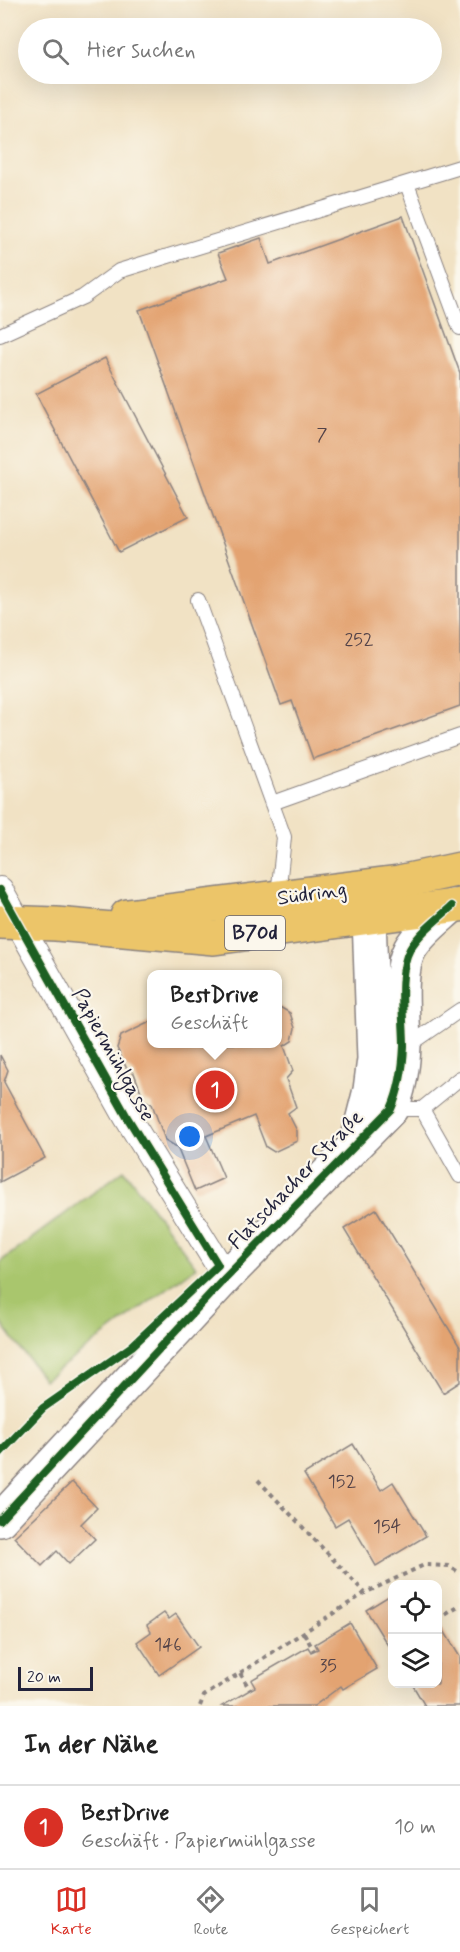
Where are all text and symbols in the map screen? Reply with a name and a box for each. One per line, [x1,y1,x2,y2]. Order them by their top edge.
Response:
search box [18,18,442,84]
icon: search [39,35,72,68]
text: Hier suchen [87,37,196,65]
house number: 7 [317,423,328,447]
house number: 252 [344,628,374,652]
street label: Südring [276,875,348,913]
road number: B70d [225,916,285,950]
popup [147,970,282,1048]
text: BestDrive [170,982,259,1010]
street label: Papiermühlgasse [64,983,161,1127]
text: Geschäft [170,1010,248,1037]
pin: 1 [196,1068,234,1112]
street label: Flatschacher Straße [222,1104,370,1256]
your location [175,1122,204,1151]
house number: 152 [328,1470,356,1494]
house number: 154 [373,1515,402,1539]
map controls [388,1580,442,1688]
button: locate [388,1580,442,1634]
house number: 146 [154,1633,182,1657]
button: layers [388,1634,442,1688]
house number: 35 [319,1654,337,1678]
scale bar [18,1664,93,1692]
text: 20 m [27,1667,61,1688]
text: In der Nähe [24,1728,158,1762]
text: BestDrive [81,1800,169,1828]
text: 1 [39,1814,48,1841]
text: 10 m [394,1814,436,1841]
text: Geschäft · Papiermühlgasse [81,1828,316,1855]
tab: Karte [51,1883,92,1940]
tab: Route [193,1883,228,1940]
tab: Gespeichert [330,1883,409,1940]

